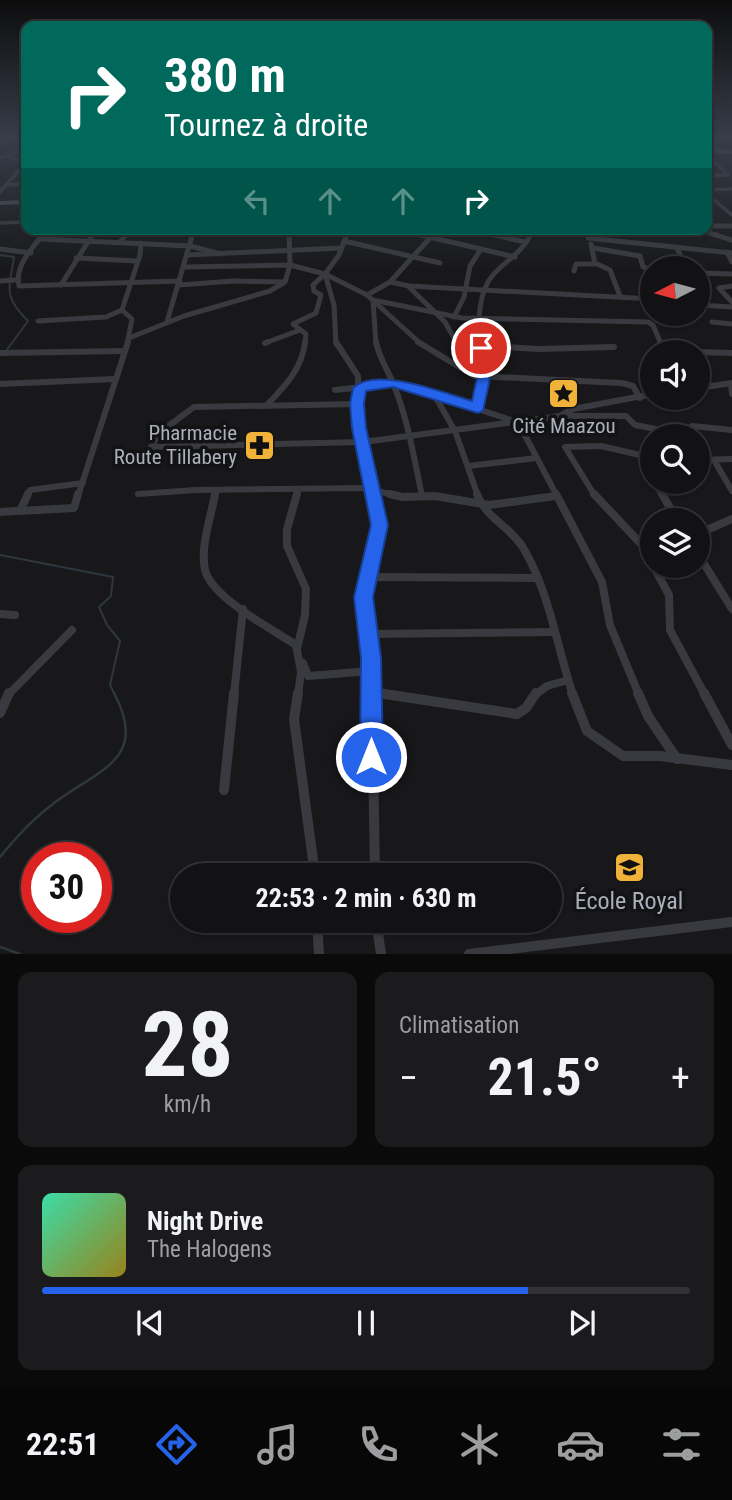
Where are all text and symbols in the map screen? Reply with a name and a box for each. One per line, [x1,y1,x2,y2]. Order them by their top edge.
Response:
text: 380 m [164,47,286,104]
icon: right [49,49,140,140]
text: Tournez à droite [164,106,368,144]
icon: left [238,182,276,220]
icon: ahead [311,182,349,220]
icon: ahead [384,182,422,220]
icon: right [457,182,495,220]
north arrow [640,256,710,326]
map controls [640,256,710,578]
pin [451,318,511,378]
icon: arrive [462,329,500,367]
button: sound [640,340,710,410]
place icon: Cité Maazou [547,377,581,411]
place label: Cité Maazou [512,414,616,438]
place label: Pharmacie Route Tillabery [114,421,237,469]
button: search [640,424,710,494]
pharmacy icon: Pharmacie Route Tillabery [243,428,277,462]
button: layers [640,508,710,578]
position arrow [334,720,408,794]
speed limit sign: 30 [21,842,112,933]
school or university icon: École Royal [612,850,646,884]
text: 22:53 · 2 min · 630 m [256,883,476,913]
place label: École Royal [575,887,683,915]
text: 28 [142,992,233,1098]
text: Climatisation [399,1012,519,1039]
text: 21.5° [487,1047,602,1108]
text: − [399,1056,418,1100]
text: + [671,1056,690,1100]
text: km/h [164,1091,211,1118]
text: Night Drive [147,1206,263,1236]
text: The Halogens [147,1236,272,1263]
icon: previous [131,1304,169,1342]
icon: pause [347,1304,385,1342]
icon: next [563,1304,601,1342]
icon: directions [152,1420,201,1469]
icon: music [253,1420,302,1469]
icon: phone [354,1420,403,1469]
icon: climate [455,1420,504,1469]
icon: car [556,1420,605,1469]
icon: filters [657,1420,706,1469]
text: 22:51 [26,1425,99,1463]

